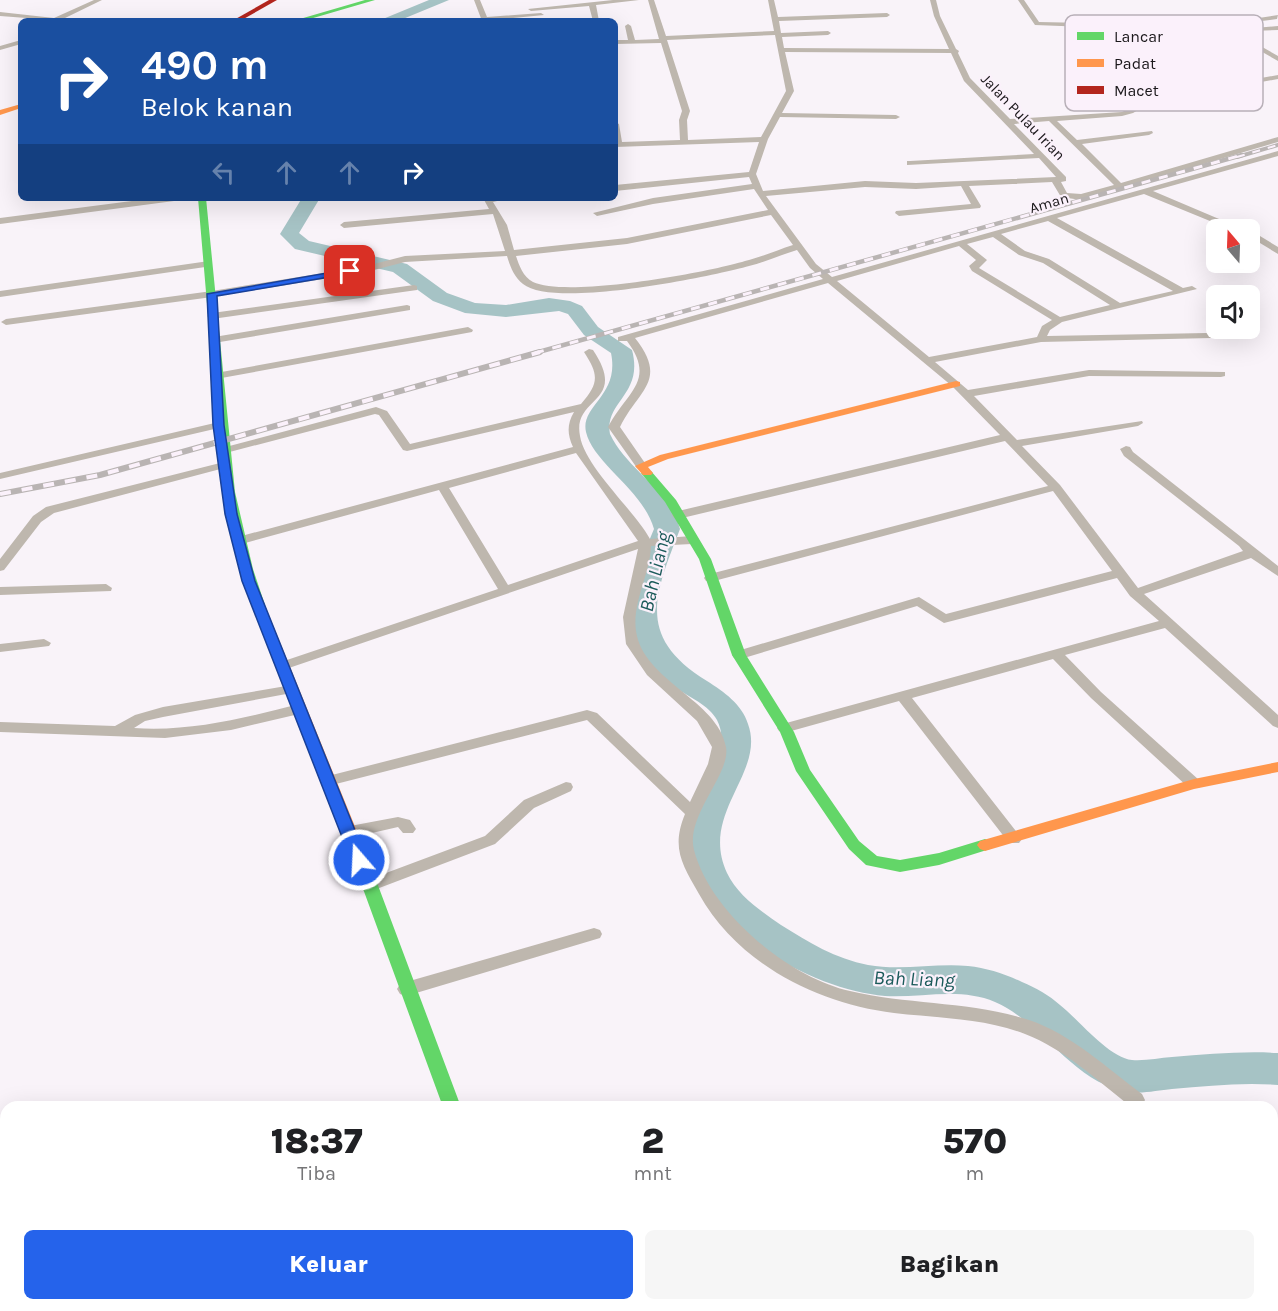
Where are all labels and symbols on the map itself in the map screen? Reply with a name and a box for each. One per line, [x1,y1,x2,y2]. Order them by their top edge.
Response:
legend [1065,15,1263,111]
text: Lancar [1114,27,1163,46]
text: Padat [1114,54,1156,73]
street label: Jalan Pulau Irian [977,70,1069,164]
text: Macet [1114,81,1159,100]
street label: Aman [1027,189,1071,217]
north arrow [1206,219,1260,273]
pin [324,245,375,296]
water label: Bah Liang [635,529,676,614]
position arrow [327,828,391,892]
water label: Bah Liang [873,966,956,992]

